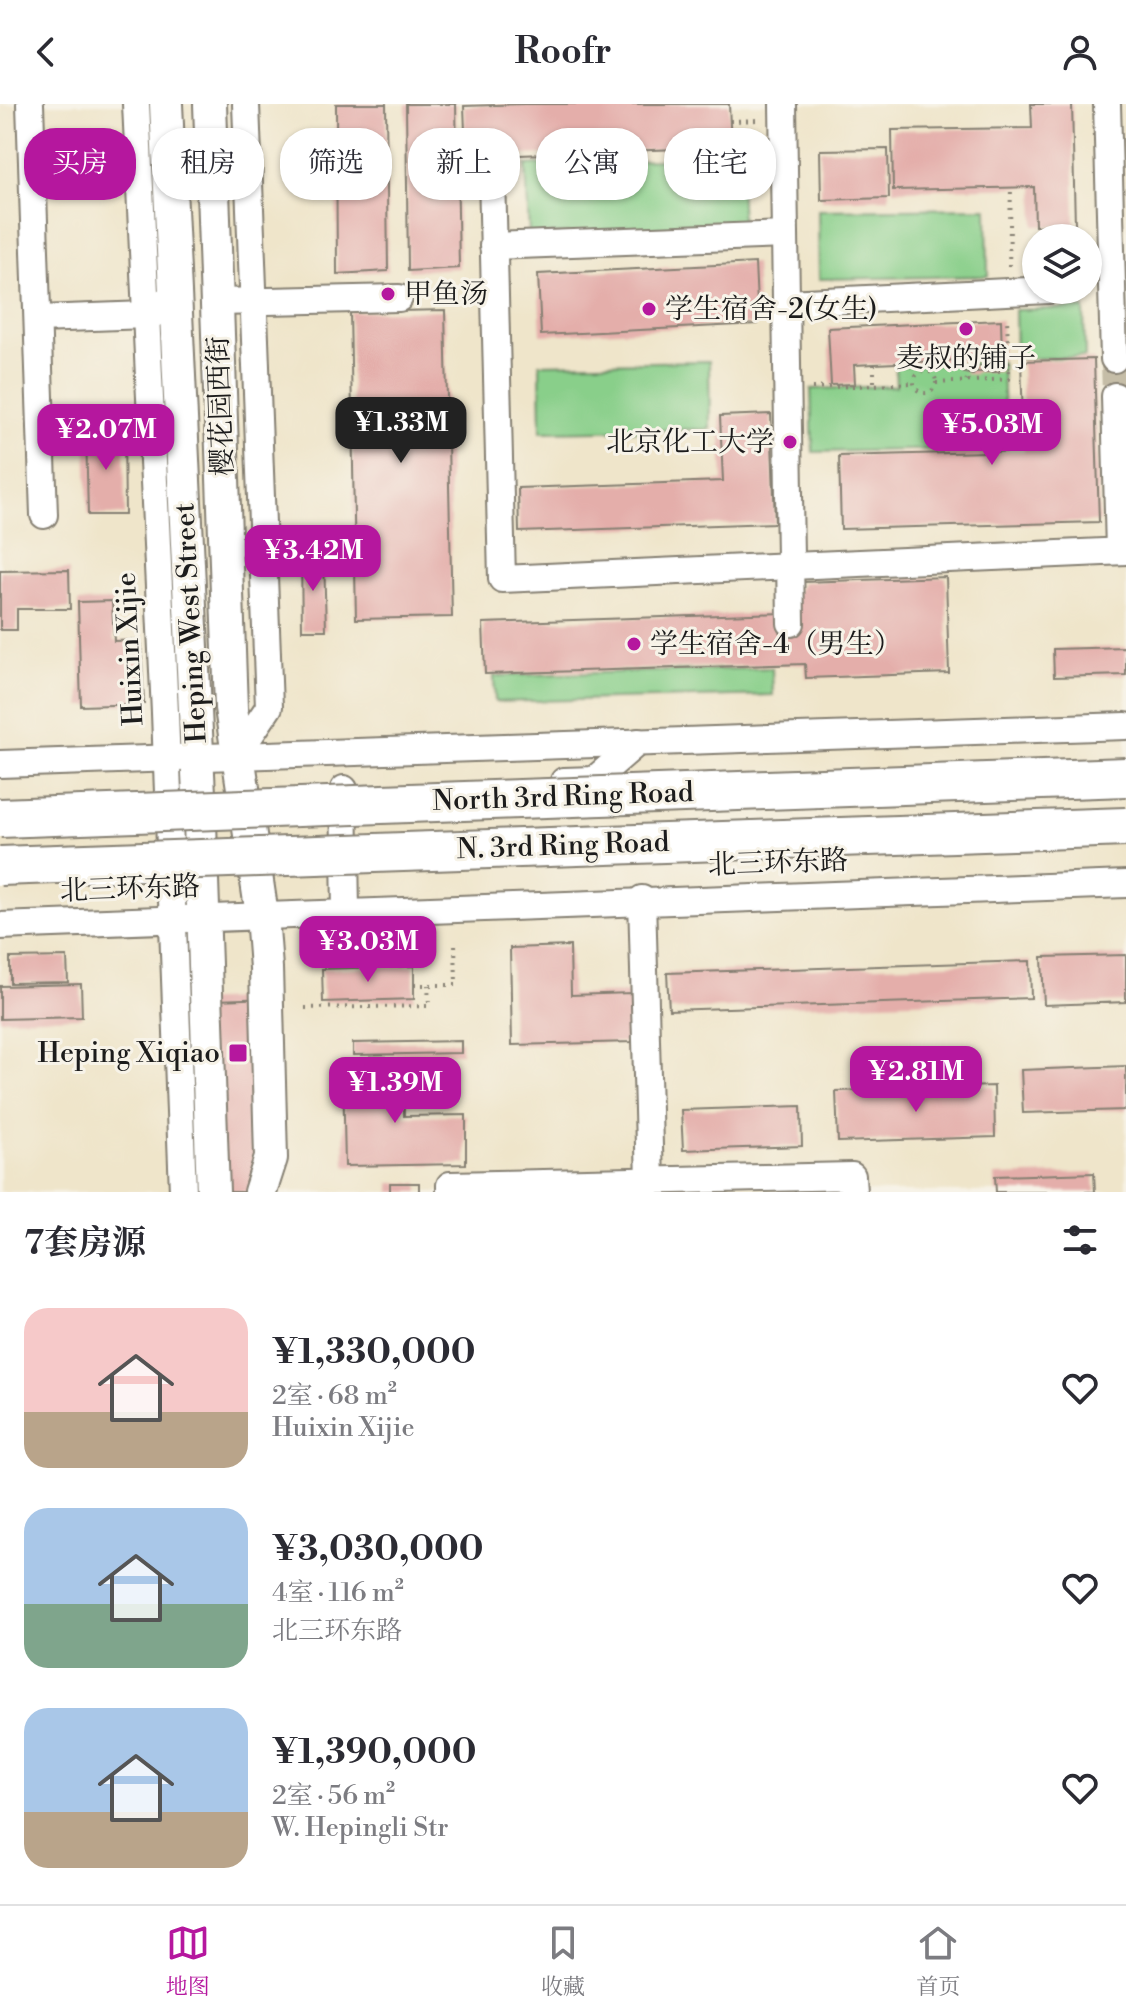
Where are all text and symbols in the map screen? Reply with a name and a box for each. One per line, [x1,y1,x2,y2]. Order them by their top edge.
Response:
icon: back [24,30,68,74]
text: Roofr [515,30,611,75]
icon: person [1058,30,1102,74]
chip: 买房 [24,128,136,200]
chip: 租房 [152,128,264,200]
chip: 筛选 [280,128,392,200]
chip: 新上 [408,128,520,200]
chip: 公寓 [536,128,648,200]
chip: 住宅 [664,128,776,200]
map controls [1022,224,1102,304]
button: layers [1022,224,1102,304]
place label: 甲鱼汤 [404,277,488,312]
marker: 甲鱼汤 [379,285,397,303]
place label: 学生宿舍-2(女生) [665,292,877,327]
marker: 学生宿舍-2(女生) [640,300,658,318]
marker: 麦叔的铺子 [957,320,975,338]
street label: 樱花园西街 [201,335,241,477]
place label: 麦叔的铺子 [896,341,1036,376]
pin: ¥1.33M [336,397,466,465]
pin: ¥5.03M [927,399,1057,467]
pin: ¥2.07M [41,404,171,472]
text: ¥1.33M [353,407,449,439]
text: ¥5.03M [941,409,1043,441]
text: ¥2.07M [55,414,157,446]
place label: 北京化工大学 [606,425,774,460]
marker: 北京化工大学 [781,433,799,451]
street label: Heping West Street [167,502,215,744]
pin: ¥3.42M [248,525,378,593]
text: ¥3.42M [263,535,363,567]
street label: Huixin Xijie [109,571,151,727]
place label: 学生宿舍-4（男生） [650,627,902,662]
marker: 学生宿舍-4（男生） [625,635,643,653]
street label: North 3rd Ring Road [432,775,694,819]
street label: N. 3rd Ring Road [456,825,670,867]
street label: 北三环东路 [707,843,849,883]
street label: 北三环东路 [59,869,201,909]
pin: ¥3.03M [303,916,433,984]
text: ¥3.03M [317,926,419,958]
place label: Heping Xiqiao [38,1036,220,1071]
marker: Heping Xiqiao [227,1042,249,1064]
pin: ¥2.81M [851,1046,981,1114]
text: ¥2.81M [868,1056,964,1088]
pin: ¥1.39M [330,1057,460,1125]
text: ¥1.39M [347,1067,443,1099]
icon: filters [1058,1218,1102,1262]
text: 7套房源 [24,1223,146,1265]
text: ¥1,330,000 [272,1332,476,1374]
icon: home [88,1340,184,1436]
icon: heart [1058,1366,1102,1410]
text: 2室 · 68 m² [272,1380,397,1412]
text: Huixin Xijie [272,1412,415,1444]
text: ¥3,030,000 [272,1529,484,1571]
icon: home [88,1540,184,1636]
icon: heart [1058,1566,1102,1610]
text: 4室 · 116 m² [272,1577,404,1609]
text: 北三环东路 [272,1615,402,1647]
text: ¥1,390,000 [272,1732,476,1774]
icon: home [88,1740,184,1836]
icon: heart [1058,1766,1102,1810]
text: 2室 · 56 m² [272,1780,395,1812]
text: W. Hepingli Str [272,1812,449,1844]
tab: 地图 [166,1921,210,2001]
tab: 收藏 [541,1921,585,2001]
tab: 首页 [916,1921,960,2001]

